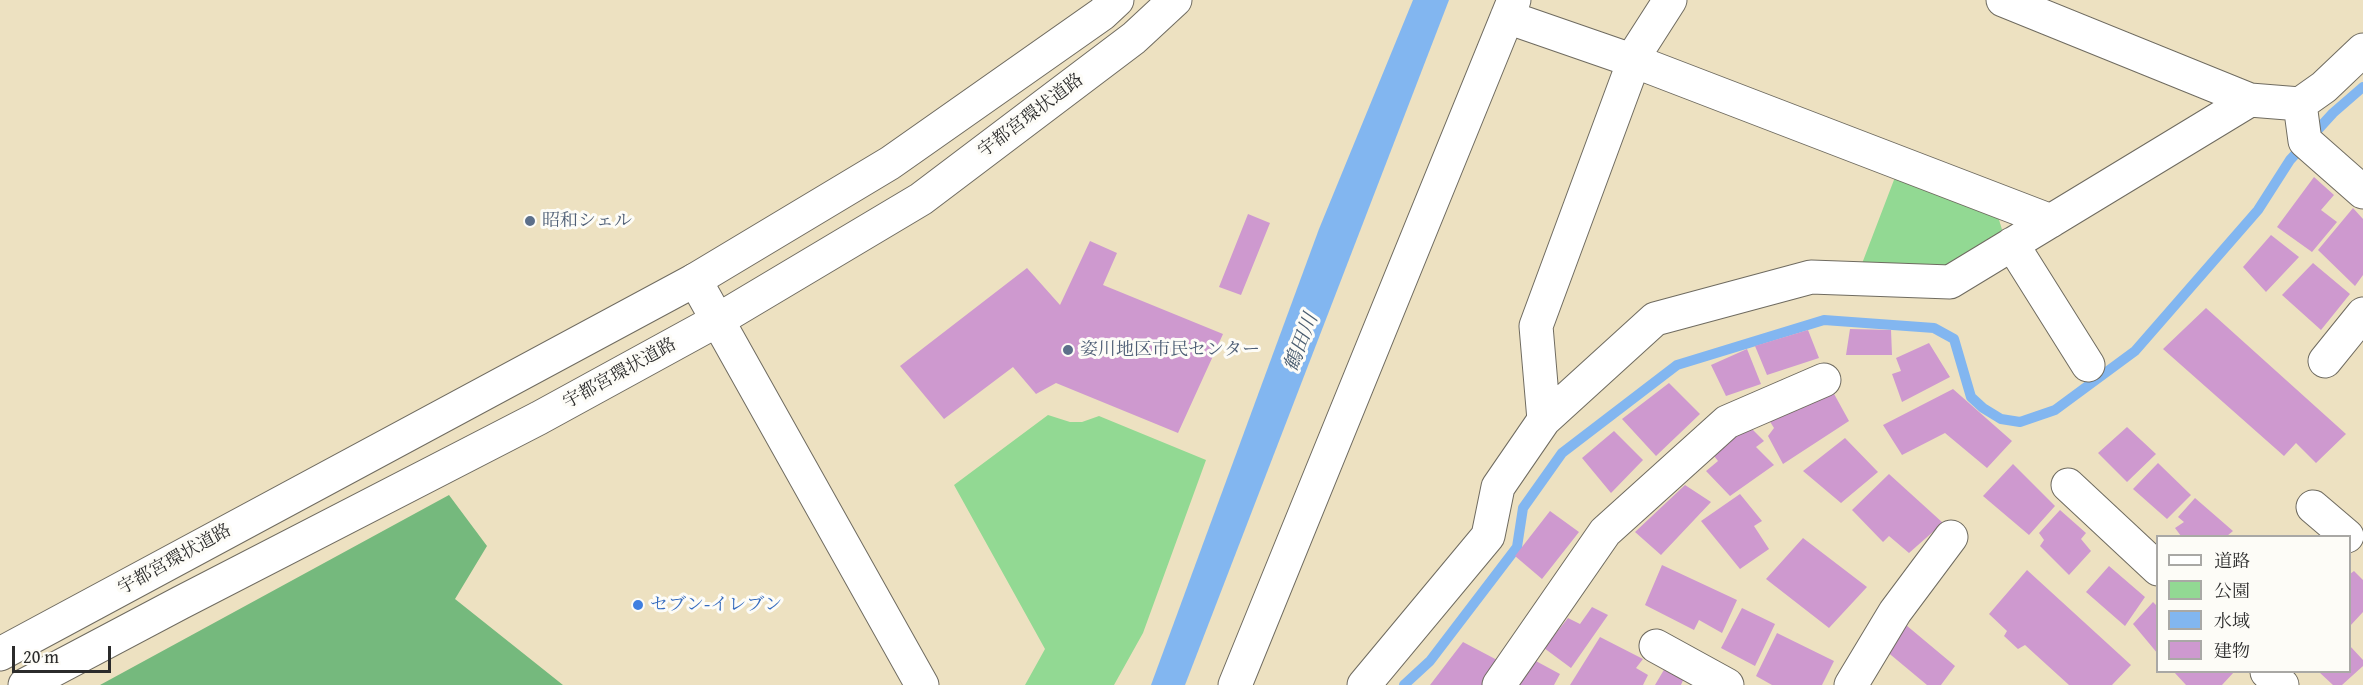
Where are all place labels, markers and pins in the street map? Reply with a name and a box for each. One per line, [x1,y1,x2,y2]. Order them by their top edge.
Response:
place label: 昭和シェル [542,210,632,232]
marker: 昭和シェル [523,214,537,228]
place label: 姿川地区市民センター [1080,339,1260,361]
marker: 姿川地区市民センター [1061,343,1075,357]
place label: セブン-イレブン [650,594,782,616]
marker: セブン-イレブン [631,598,645,612]

